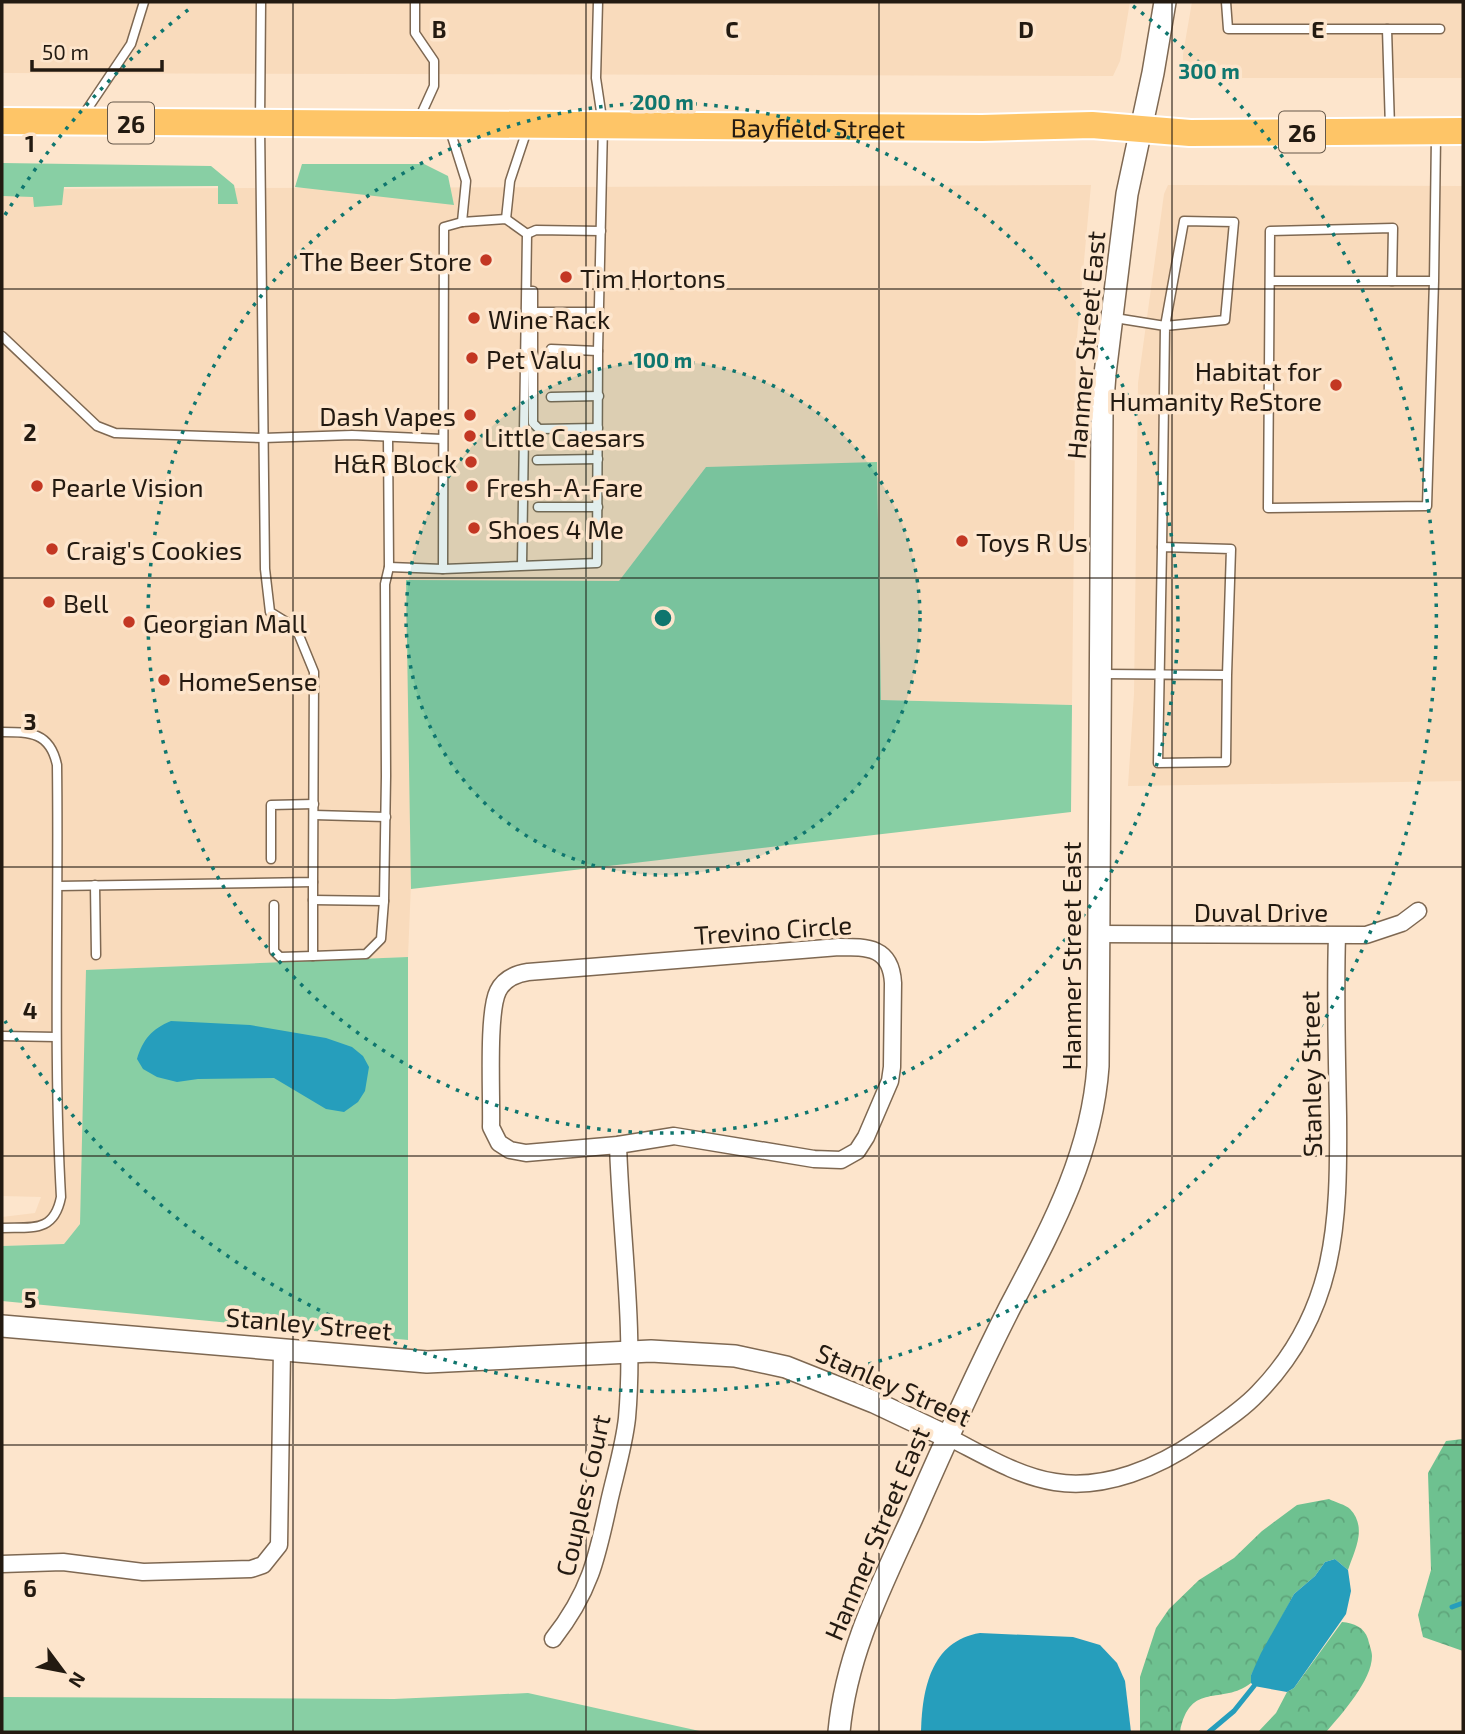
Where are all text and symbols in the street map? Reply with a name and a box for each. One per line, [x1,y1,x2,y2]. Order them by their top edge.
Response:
text: B [432,15,446,43]
text: C [725,15,739,43]
text: D [1018,15,1034,43]
text: E [1311,15,1325,43]
scale bar [32,28,161,72]
text: 50 m [42,39,89,64]
text: 300 m [1178,58,1240,83]
text: 200 m [632,89,694,114]
road number: 26 [108,103,154,144]
street label: Bayfield Street [731,111,906,143]
road number: 26 [1279,112,1325,152]
text: 1 [25,129,35,157]
street label: Hanmer Street East [1060,229,1110,461]
place label: The Beer Store [299,245,472,276]
marker: The Beer Store [478,252,494,268]
place label: Tim Hortons [580,262,726,293]
marker: Tim Hortons [558,269,574,285]
place label: Wine Rack [488,303,610,334]
marker: Wine Rack [466,310,482,326]
place label: Pet Valu [486,343,582,374]
text: 100 m [634,347,692,372]
marker: Pet Valu [464,350,480,366]
place label: Habitat for Humanity ReStore [1109,355,1322,416]
marker: Habitat for Humanity ReStore [1328,377,1344,393]
place label: Dash Vapes [319,400,456,431]
marker: Dash Vapes [462,407,478,423]
text: 2 [23,418,37,446]
place label: Little Caesars [484,421,645,452]
marker: Little Caesars [462,428,478,444]
place label: H&R Block [333,447,457,478]
marker: H&R Block [463,454,479,470]
place label: Pearle Vision [51,471,204,502]
place label: Fresh-A-Fare [486,471,643,502]
marker: Pearle Vision [29,478,45,494]
marker: Fresh-A-Fare [464,478,480,494]
place label: Shoes 4 Me [488,513,624,544]
marker: Shoes 4 Me [466,520,482,536]
place label: Toys R Us [976,526,1088,557]
marker: Toys R Us [954,533,970,549]
place label: Craig's Cookies [66,534,242,565]
marker: Craig's Cookies [44,541,60,557]
place label: Bell [63,587,109,618]
marker: Bell [41,594,57,610]
centre of rings [651,606,675,630]
place label: Georgian Mall [143,607,307,638]
marker: Georgian Mall [121,614,137,630]
place label: HomeSense [178,665,318,696]
marker: HomeSense [156,672,172,688]
text: 3 [23,707,37,735]
street label: Hanmer Street East [1055,841,1086,1071]
street label: Duval Drive [1194,896,1328,927]
street label: Trevino Circle [693,908,853,950]
street label: Stanley Street [1293,990,1327,1158]
text: 4 [23,996,37,1024]
text: 5 [24,1285,36,1313]
street label: Stanley Street [225,1300,393,1346]
street label: Stanley Street [812,1336,976,1432]
street label: Couples Court [548,1411,616,1579]
street label: Hanmer Street East [817,1421,935,1645]
text: 6 [23,1574,37,1602]
north arrow [28,1636,98,1706]
text: N [64,1668,91,1692]

